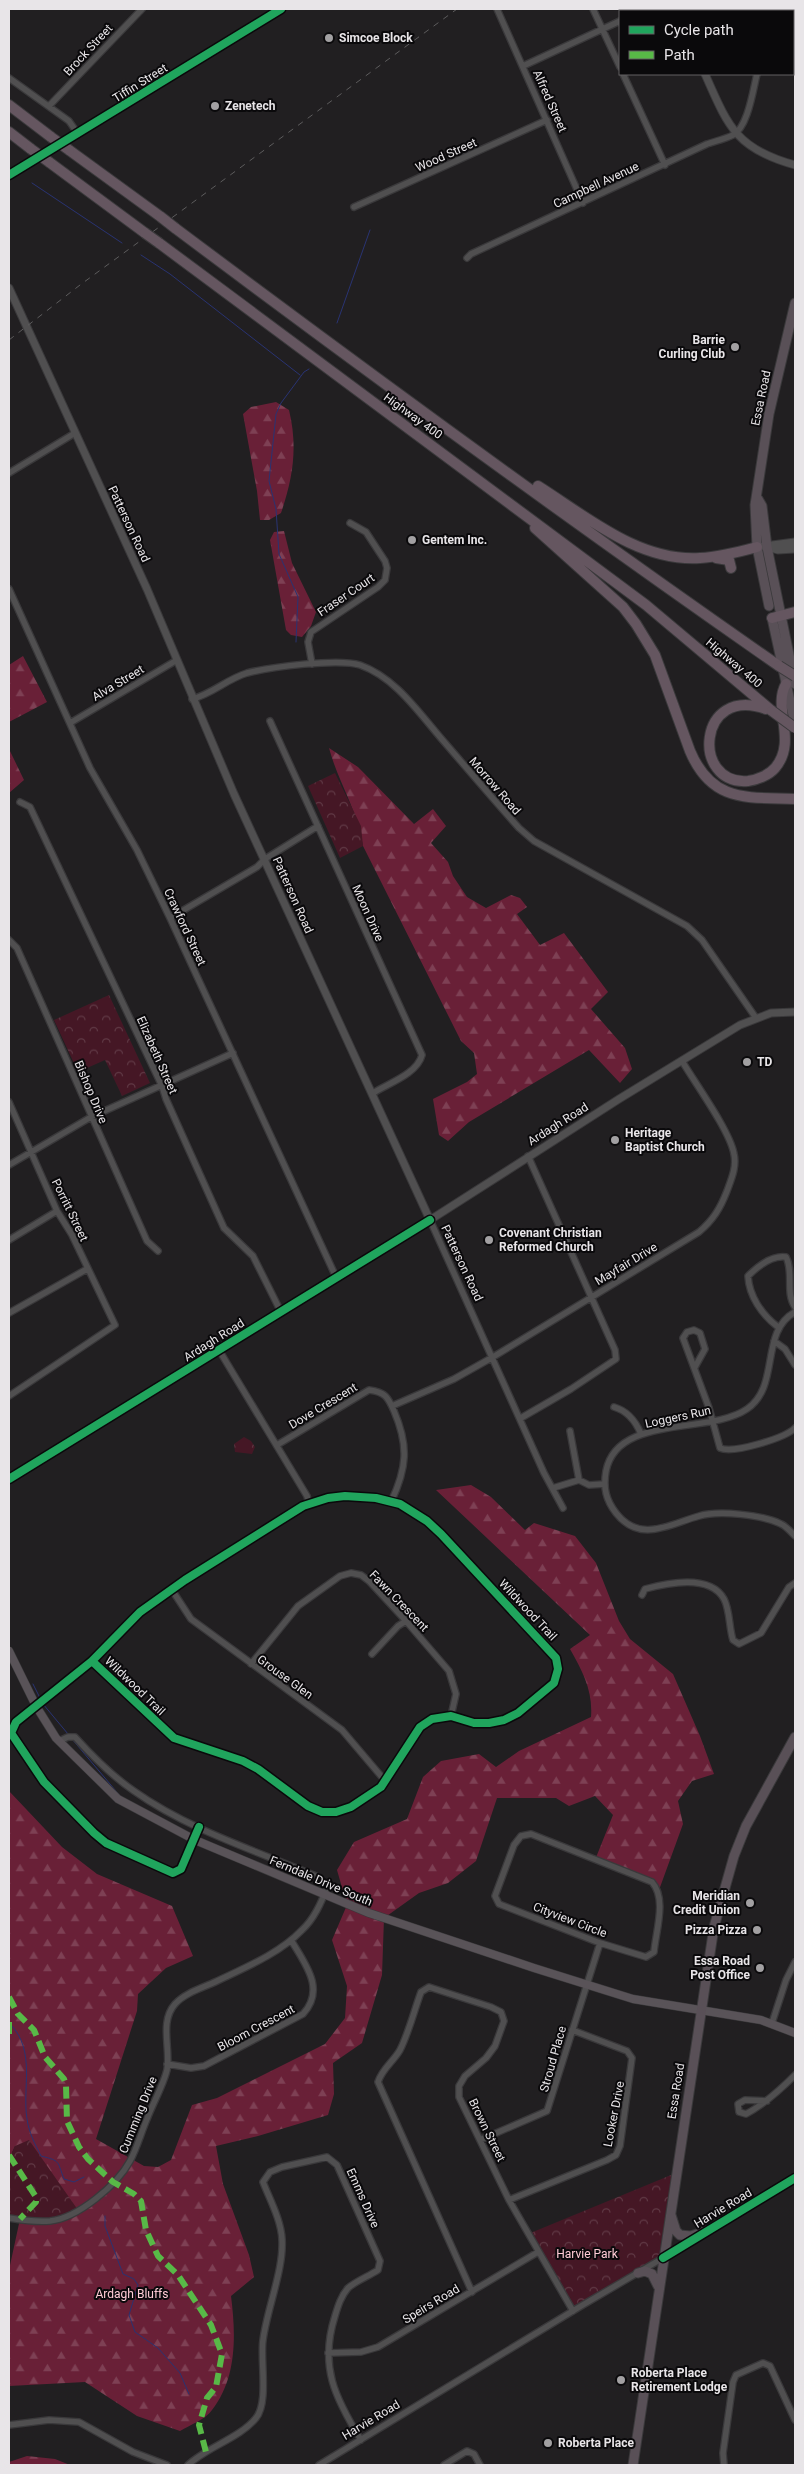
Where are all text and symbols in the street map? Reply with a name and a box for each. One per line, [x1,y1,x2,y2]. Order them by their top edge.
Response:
legend [619,10,794,75]
street label: Brock Street [61,21,115,79]
text: Cycle path [664,21,734,39]
place label: Simcoe Block [339,31,413,45]
marker: Simcoe Block [323,32,335,44]
text: Path [664,46,695,64]
street label: Tiffin Street [110,61,170,105]
street label: Alfred Street [530,68,570,134]
place label: Zenetech [225,99,276,113]
marker: Zenetech [209,100,221,112]
street label: Wood Street [413,135,479,175]
street label: Campbell Avenue [551,159,641,211]
place label: Barrie Curling Club [659,333,726,361]
marker: Barrie Curling Club [729,341,741,353]
street label: Essa Road [748,369,774,427]
street label: Highway 400 [381,390,445,442]
street label: Patterson Road [105,484,153,564]
place label: Gentem Inc. [422,533,487,547]
marker: Gentem Inc. [406,534,418,546]
street label: Fraser Court [315,571,377,619]
street label: Highway 400 [703,635,765,691]
street label: Alva Street [90,662,146,704]
street label: Morrow Road [466,754,524,818]
street label: Patterson Road [270,854,316,936]
street label: Moon Drive [349,882,387,944]
street label: Crawford Street [161,886,209,968]
street label: Elizabeth Street [134,1014,180,1096]
place label: TD [757,1055,772,1069]
marker: TD [741,1056,753,1068]
street label: Bishop Drive [72,1059,110,1125]
street label: Ardagh Road [525,1100,591,1148]
place label: Heritage Baptist Church [625,1126,705,1154]
marker: Heritage Baptist Church [609,1134,621,1146]
street label: Porritt Street [49,1176,91,1244]
street label: Patterson Road [438,1223,486,1303]
place label: Covenant Christian Reformed Church [499,1226,602,1254]
marker: Covenant Christian Reformed Church [483,1234,495,1246]
street label: Mayfair Drive [592,1240,660,1288]
street label: Ardagh Road [181,1316,247,1364]
street label: Dove Crescent [286,1380,360,1432]
street label: Loggers Run [644,1403,712,1431]
street label: Fawn Crescent [366,1568,432,1634]
street label: Wildwood Trail [496,1577,560,1643]
street label: Grouse Glen [255,1652,315,1702]
street label: Wildwood Trail [102,1654,168,1718]
street label: Ferndale Drive South [268,1853,374,1909]
place label: Meridian Credit Union [673,1889,740,1917]
marker: Meridian Credit Union [744,1897,756,1909]
street label: Cityview Circle [531,1900,609,1940]
place label: Pizza Pizza [685,1923,748,1937]
marker: Pizza Pizza [751,1924,763,1936]
place label: Essa Road Post Office [690,1954,751,1982]
marker: Essa Road Post Office [754,1962,766,1974]
street label: Bloom Crescent [215,2002,297,2054]
street label: Stroud Place [537,2024,569,2094]
street label: Essa Road [665,2062,687,2120]
street label: Cumming Drive [116,2075,160,2155]
street label: Looker Drive [601,2080,627,2148]
street label: Brown Street [466,2096,508,2164]
street label: Emms Drive [344,2166,382,2230]
street label: Harvie Road [692,2185,754,2231]
park label: Harvie Park [556,2247,619,2261]
street label: Speirs Road [400,2282,462,2326]
park label: Ardagh Bluffs [96,2287,168,2301]
place label: Roberta Place Retirement Lodge [631,2366,728,2394]
marker: Roberta Place Retirement Lodge [615,2374,627,2386]
street label: Harvie Road [340,2397,402,2443]
place label: Roberta Place [558,2436,634,2450]
marker: Roberta Place [542,2437,554,2449]

